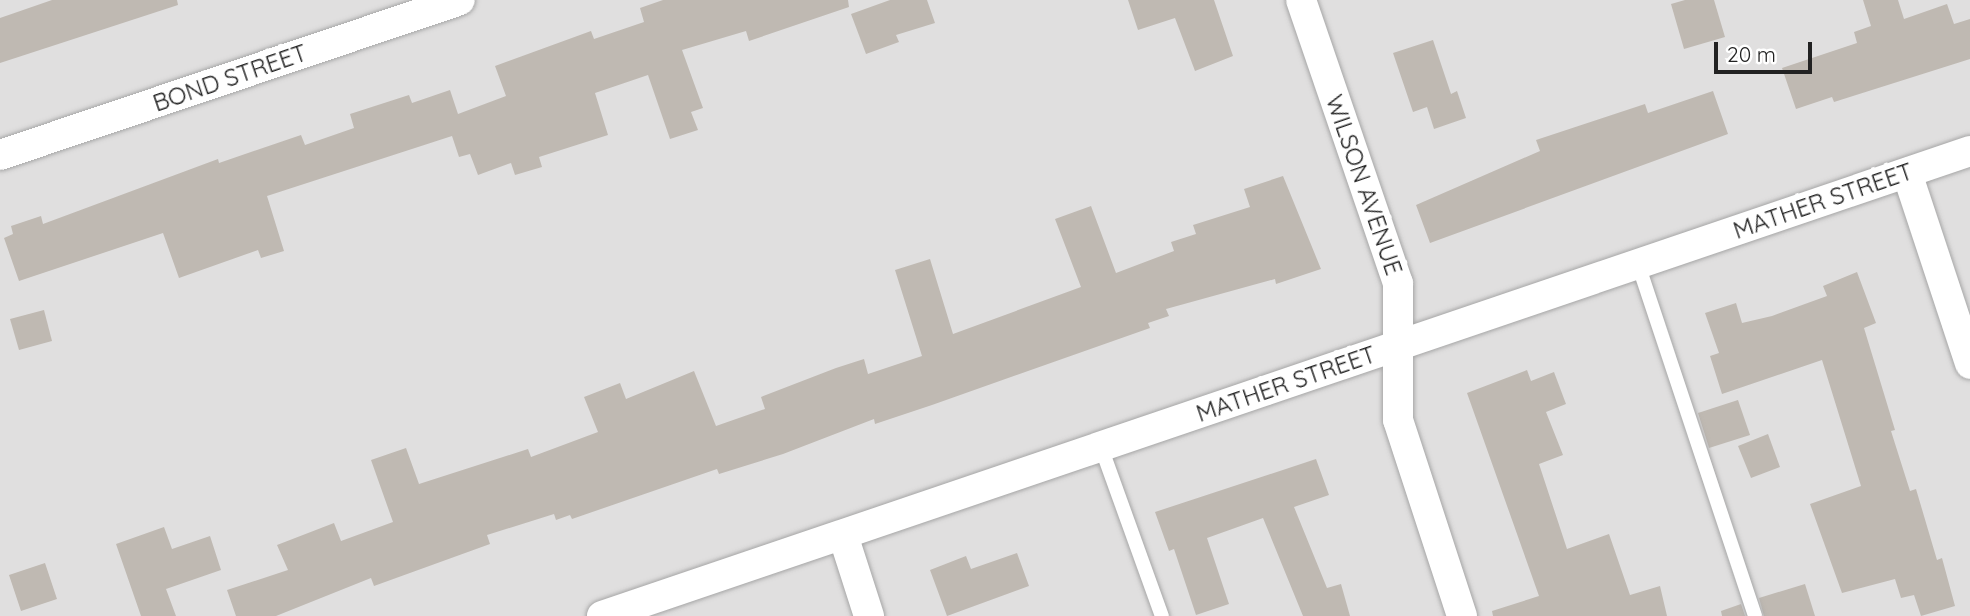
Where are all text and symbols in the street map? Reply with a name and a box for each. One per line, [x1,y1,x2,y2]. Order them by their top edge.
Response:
scale bar [1718,28,1816,72]
street label: BOND STREET [149,38,311,118]
text: 20 m [1727,41,1776,67]
street label: WILSON AVENUE [1320,91,1408,279]
street label: MATHER STREET [1729,157,1917,245]
street label: MATHER STREET [1192,340,1380,428]

